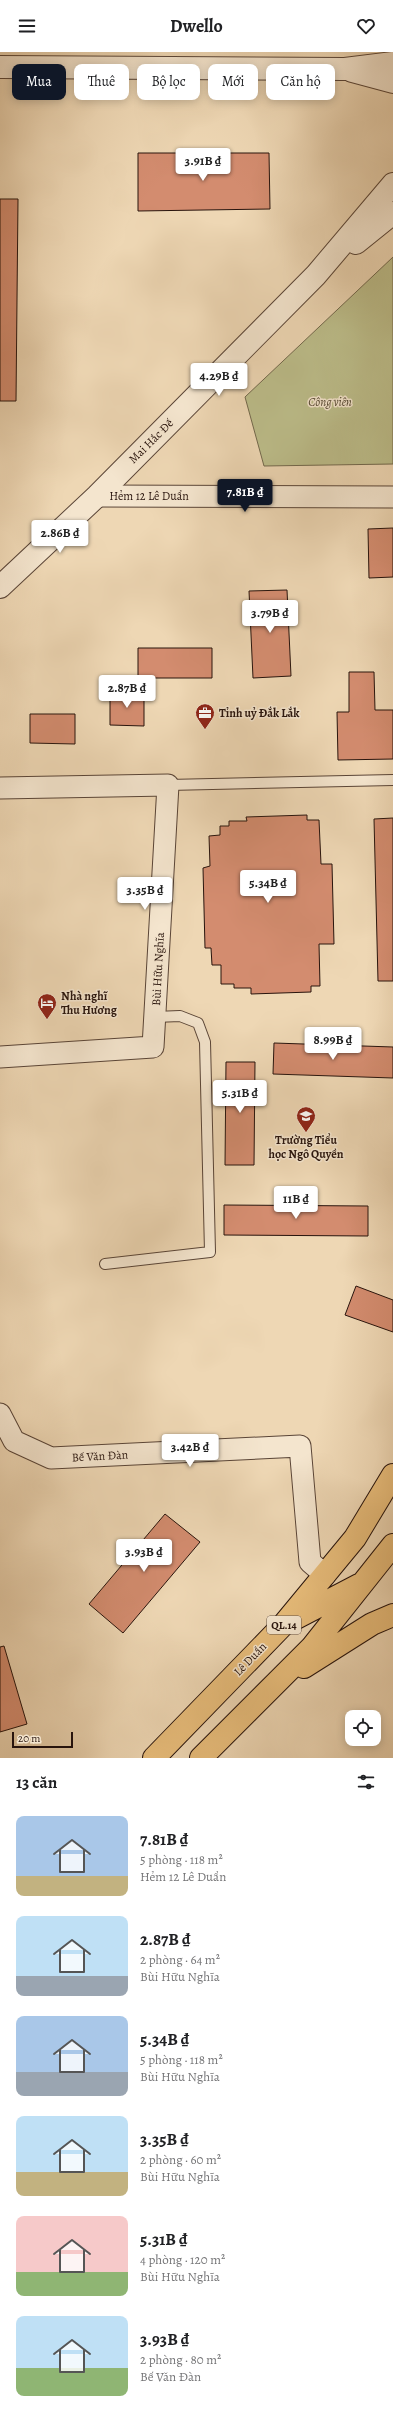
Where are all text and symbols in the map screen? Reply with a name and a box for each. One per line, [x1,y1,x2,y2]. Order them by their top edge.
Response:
text: Dwello [170,14,223,38]
icon: menu [16,15,38,37]
icon: heart [355,15,377,37]
chip: Mua [12,64,66,100]
chip: Thuê [74,64,129,100]
chip: Bộ lọc [137,64,200,100]
chip: Mới [208,64,258,100]
chip: Căn hộ [266,64,335,100]
pin: 3.91B ₫ [166,148,240,182]
text: 3.91B ₫ [185,152,221,169]
pin: 4.29B ₫ [182,363,256,397]
text: 4.29B ₫ [199,367,239,384]
park label: Công viên [308,394,352,410]
street label: Mai Hắc Đế [125,415,177,467]
pin: 7.81B ₫ [208,479,282,513]
text: 7.81B ₫ [226,483,264,500]
street label: Hẻm 12 Lê Duẩn [109,488,189,504]
pin: 2.86B ₫ [23,520,97,554]
text: 2.86B ₫ [40,524,80,541]
pin: 3.79B ₫ [233,600,307,634]
text: 3.79B ₫ [251,604,289,621]
pin: 2.87B ₫ [90,675,164,709]
text: 2.87B ₫ [108,679,146,696]
office icon: Tỉnh uỷ Đắk Lắk [194,702,216,730]
place label: Tỉnh uỷ Đắk Lắk [219,705,300,721]
pin: 5.34B ₫ [231,870,305,904]
text: 5.34B ₫ [249,874,287,891]
pin: 3.35B ₫ [108,877,182,911]
text: 3.35B ₫ [126,881,164,898]
street label: Bùi Hữu Nghĩa [148,931,168,1006]
place label: Nhà nghĩ Thu Hương [61,988,118,1018]
hotel icon: Nhà nghĩ Thu Hương [36,992,58,1020]
pin: 8.99B ₫ [296,1027,370,1061]
text: 8.99B ₫ [314,1031,352,1048]
pin: 5.31B ₫ [203,1080,277,1114]
text: 5.31B ₫ [222,1084,258,1101]
school or university icon: Trường Tiểu học Ngô Quyền [295,1105,317,1133]
place label: Trường Tiểu học Ngô Quyền [268,1132,344,1162]
pin: 11B ₫ [268,1186,324,1220]
text: 11B ₫ [283,1190,309,1207]
pin: 3.42B ₫ [153,1434,227,1468]
text: 3.42B ₫ [171,1438,209,1455]
street label: Bế Văn Đàn [71,1447,129,1465]
pin: 3.93B ₫ [107,1539,181,1573]
text: 3.93B ₫ [125,1543,163,1560]
road number: QL.14 [267,1616,301,1634]
street label: Lê Duẩn [230,1638,270,1679]
map controls [345,1710,381,1746]
button: locate [345,1710,381,1746]
scale bar [12,1730,73,1749]
text: 20 m [18,1731,40,1746]
text: 13 căn [16,1771,57,1794]
icon: filters [355,1771,377,1793]
text: 7.81B ₫ [140,1828,188,1851]
icon: home [48,1832,96,1880]
text: 5 phòng · 118 m² [140,1851,223,1868]
text: Hẻm 12 Lê Duẩn [140,1868,226,1885]
text: 2.87B ₫ [140,1928,191,1951]
icon: home [48,1932,96,1980]
text: 2 phòng · 64 m² [140,1951,220,1968]
text: Bùi Hữu Nghĩa [140,1968,220,1985]
text: 5.34B ₫ [140,2028,190,2051]
icon: home [48,2032,96,2080]
text: 5 phòng · 118 m² [140,2051,223,2068]
text: Bùi Hữu Nghĩa [140,2068,220,2085]
text: 3.35B ₫ [140,2128,189,2151]
icon: home [48,2132,96,2180]
text: 2 phòng · 60 m² [140,2151,221,2168]
text: Bùi Hữu Nghĩa [140,2168,220,2185]
text: 5.31B ₫ [140,2228,188,2251]
icon: home [48,2232,96,2280]
text: 4 phòng · 120 m² [140,2251,225,2268]
text: Bùi Hữu Nghĩa [140,2268,220,2285]
text: 3.93B ₫ [140,2328,189,2351]
icon: home [48,2332,96,2380]
text: 2 phòng · 80 m² [140,2351,221,2368]
text: Bế Văn Đàn [140,2368,201,2385]

